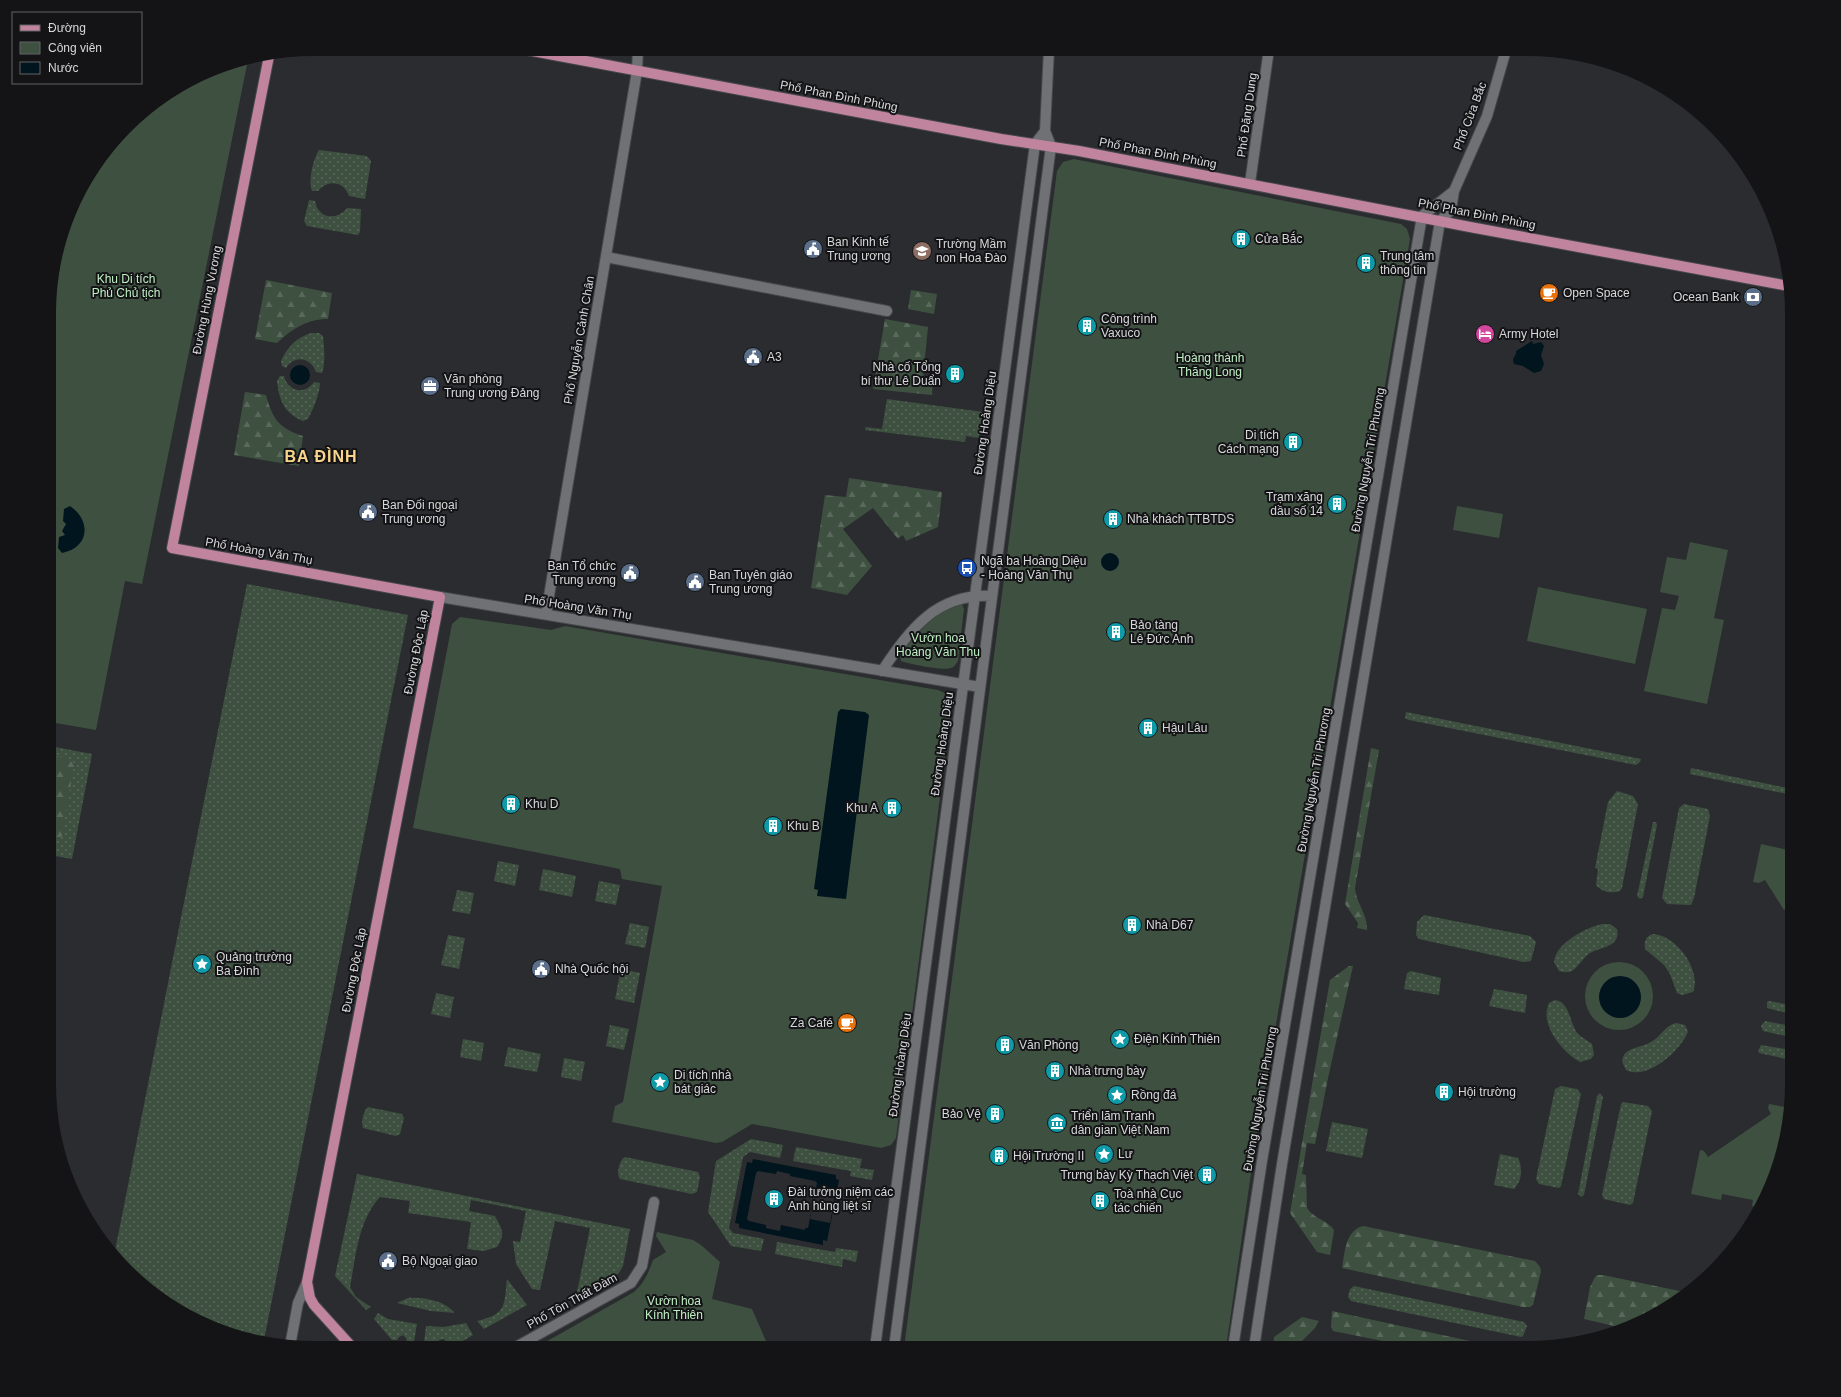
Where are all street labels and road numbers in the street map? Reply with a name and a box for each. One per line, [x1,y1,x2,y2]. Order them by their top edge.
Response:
street label: Phố Đặng Dung [1234,72,1260,158]
street label: Phố Phan Đình Phùng [779,78,899,114]
street label: Phố Cửa Bắc [1450,79,1489,152]
street label: Phố Phan Đình Phùng [1098,135,1218,171]
street label: Phố Phan Đình Phùng [1417,196,1537,232]
street label: Đường Hùng Vương [190,244,224,356]
street label: Phố Nguyễn Cảnh Chân [560,275,597,405]
street label: Đường Hoàng Diệu [971,370,999,476]
street label: Đường Nguyễn Tri Phương [1347,386,1388,533]
street label: Phố Hoàng Văn Thụ [204,535,314,567]
street label: Phố Hoàng Văn Thụ [523,592,633,622]
street label: Đường Độc Lập [401,608,431,696]
street label: Đường Hoàng Diệu [928,691,956,797]
street label: Đường Nguyễn Tri Phương [1293,706,1334,853]
street label: Đường Độc Lập [339,926,369,1014]
street label: Đường Hoàng Diệu [886,1012,914,1118]
street label: Đường Nguyễn Tri Phương [1239,1025,1280,1172]
street label: Phố Tôn Thất Đàm [524,1270,620,1332]

